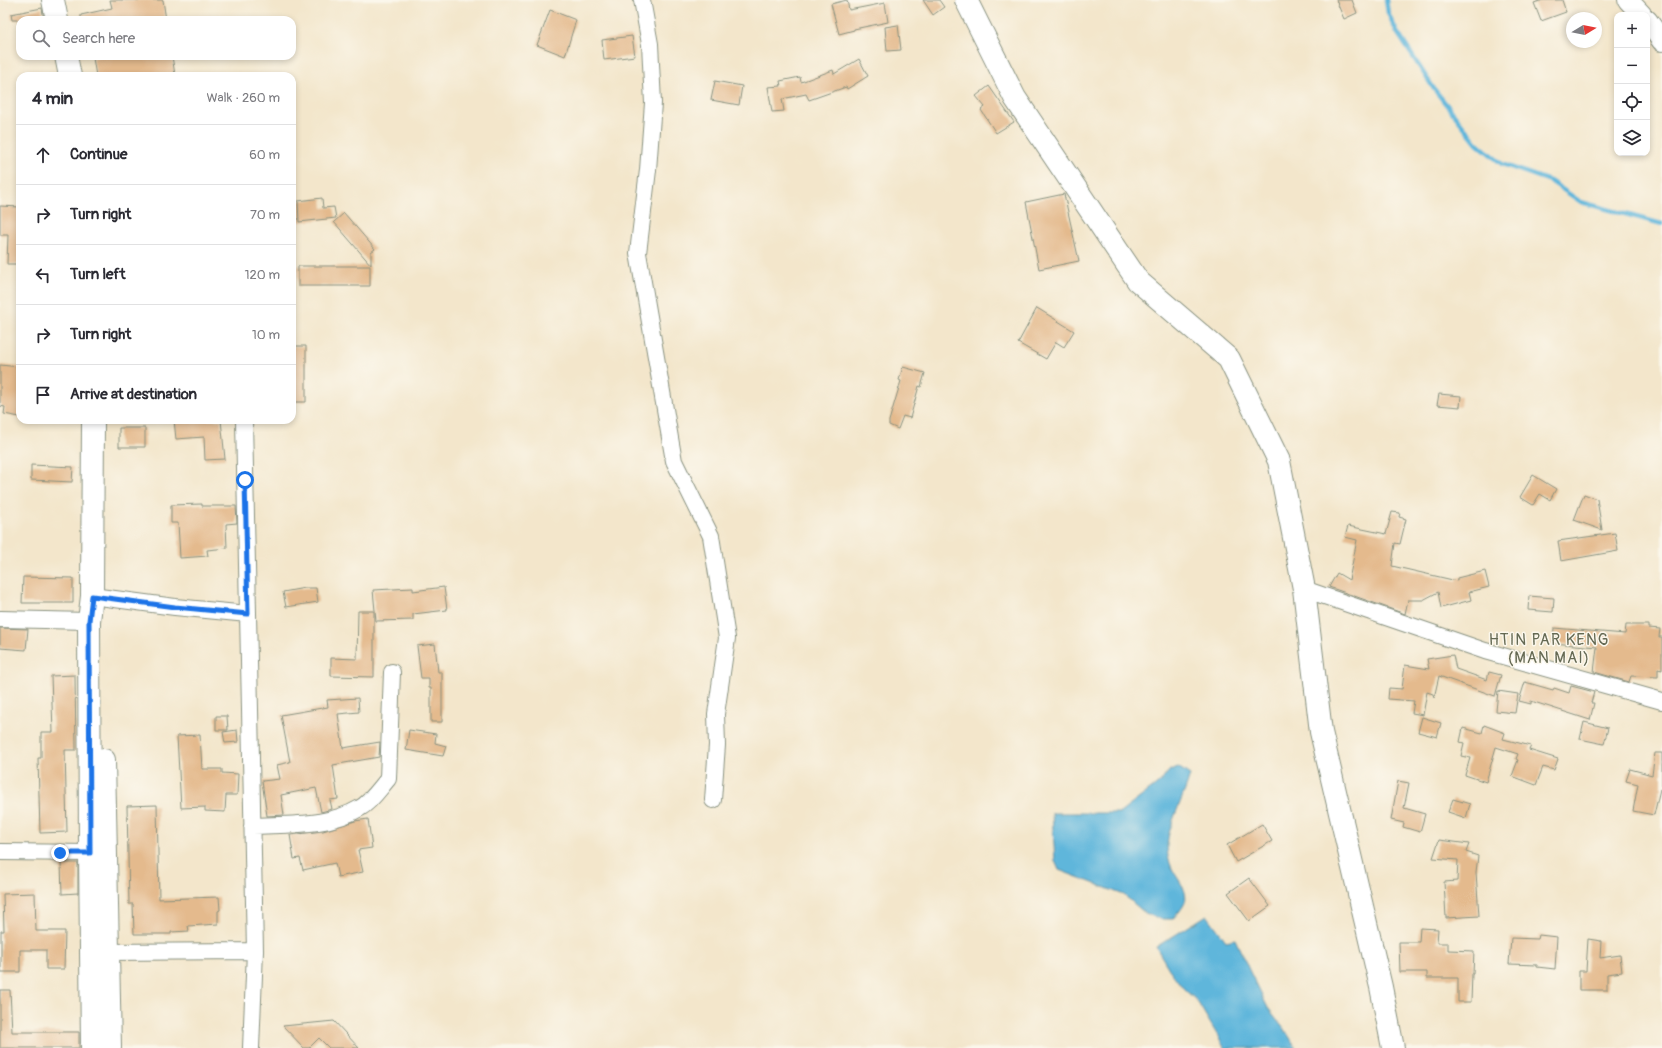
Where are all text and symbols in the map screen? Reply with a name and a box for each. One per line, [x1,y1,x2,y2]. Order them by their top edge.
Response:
north arrow [1566,12,1602,48]
map controls [1614,12,1650,156]
button: + [1614,12,1650,48]
search box [16,16,296,60]
icon: search [30,27,52,49]
text: Search here [62,29,135,48]
button: − [1614,48,1650,84]
button: locate [1614,84,1650,120]
text: 4 min [32,88,73,109]
text: Walk · 260 m [206,90,280,106]
button: layers [1614,120,1650,156]
icon: ahead [32,144,54,166]
text: Continue [70,145,128,164]
text: 60 m [249,147,280,163]
icon: right [32,204,54,226]
text: Turn right [70,205,131,224]
text: 70 m [250,207,280,223]
icon: left [32,264,54,286]
text: Turn left [70,265,126,284]
text: 120 m [244,267,280,283]
icon: right [32,324,54,346]
text: Turn right [70,325,131,344]
text: 10 m [252,327,280,343]
icon: arrive [32,384,54,406]
text: Arrive at destination [70,385,197,404]
route start [236,471,254,489]
district label: HTIN PAR KENG (MAN MAI) [1489,630,1609,668]
route end [51,844,69,862]

